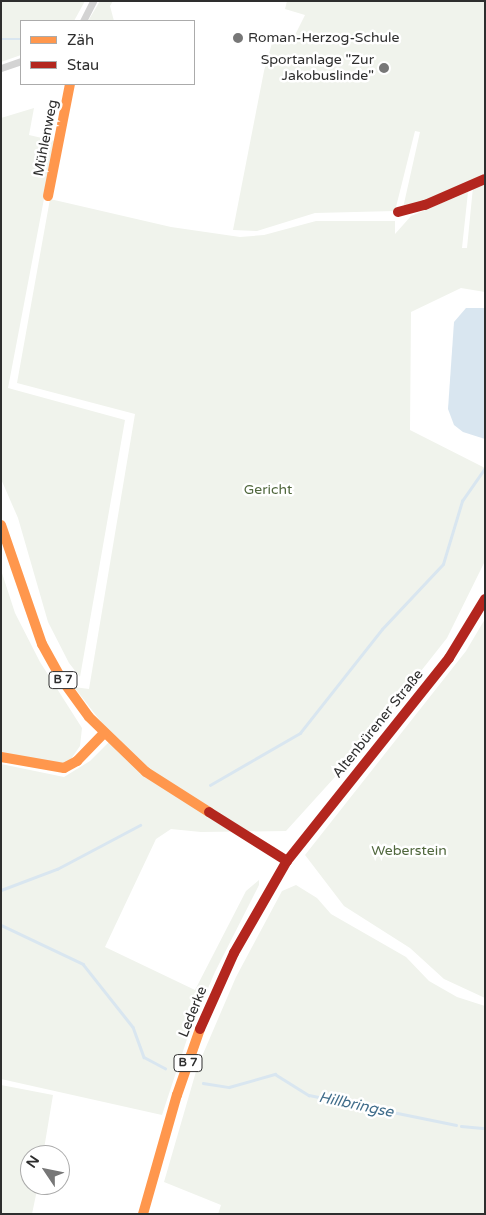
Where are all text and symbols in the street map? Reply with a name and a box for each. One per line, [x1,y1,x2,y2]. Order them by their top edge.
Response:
legend [20,20,195,85]
place label: Roman-Herzog-Schule [248,30,399,46]
text: Zäh [67,31,94,49]
marker: Roman-Herzog-Schule [232,32,244,44]
place label: Sportanlage "Zur Jakobuslinde" [261,52,374,84]
text: Stau [67,56,99,74]
marker: Sportanlage "Zur Jakobuslinde" [378,62,390,74]
street label: Mühlenweg [30,98,62,178]
park label: Gericht [244,482,292,498]
street label: Altenbürener Straße [329,666,427,782]
road number: B 7 [48,670,78,690]
park label: Weberstein [371,843,447,859]
street label: Lederke [175,984,211,1040]
road number: B 7 [173,1054,203,1072]
water label: Hillbringse [317,1088,395,1122]
north arrow [20,1145,70,1195]
text: N [23,1152,43,1171]

